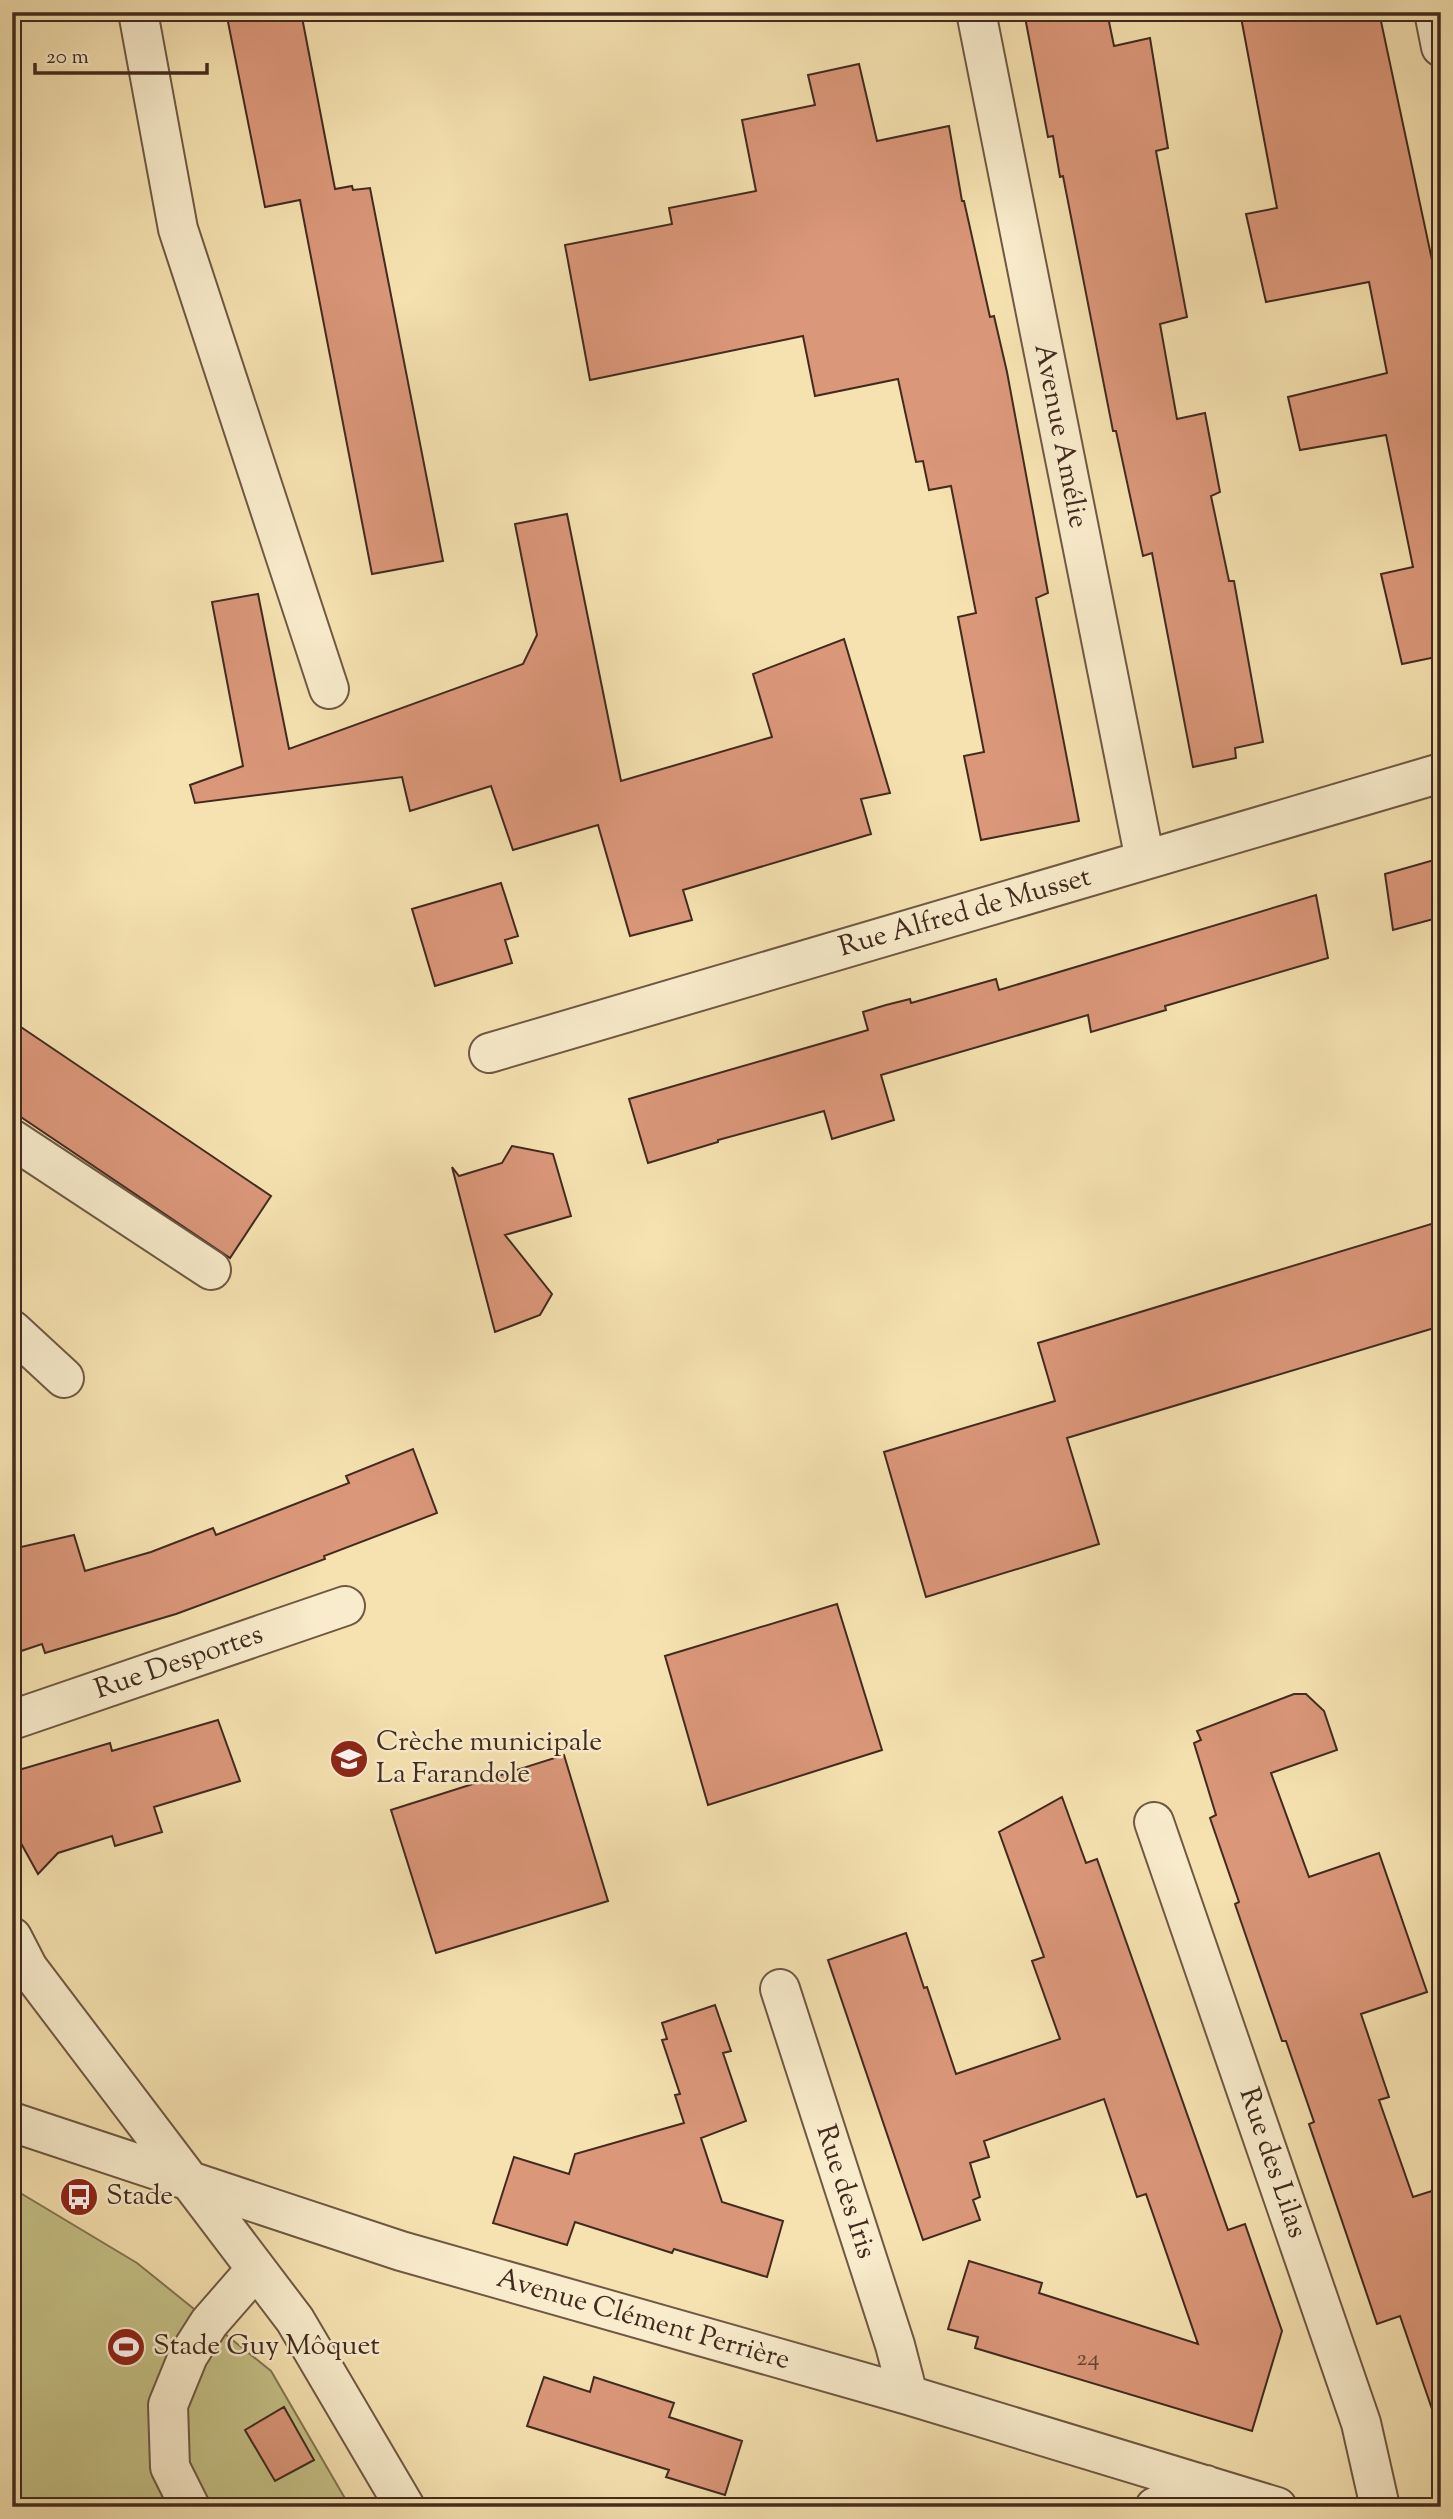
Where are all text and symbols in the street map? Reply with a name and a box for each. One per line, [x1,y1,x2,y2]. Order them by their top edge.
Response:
scale bar [35,32,206,76]
text: 20 m [46,43,89,73]
street label: Avenue Amélie [1023,341,1097,531]
street label: Rue Alfred de Musset [834,858,1096,968]
street label: Rue Desportes [89,1615,269,1711]
place label: Crèche municipale La Farandole [376,1723,602,1795]
school or university icon: Crèche municipale La Farandole [328,1738,370,1780]
street label: Rue des Lilas [1228,2082,1316,2244]
street label: Rue des Iris [805,2120,885,2264]
bus stop icon: Stade [58,2176,100,2218]
place label: Stade [106,2177,173,2217]
street label: Avenue Clément Perrière [492,2259,794,2381]
sports icon: Stade Guy Môquet [105,2326,147,2368]
place label: Stade Guy Môquet [153,2327,380,2367]
house number: 24 [1076,2342,1100,2376]

